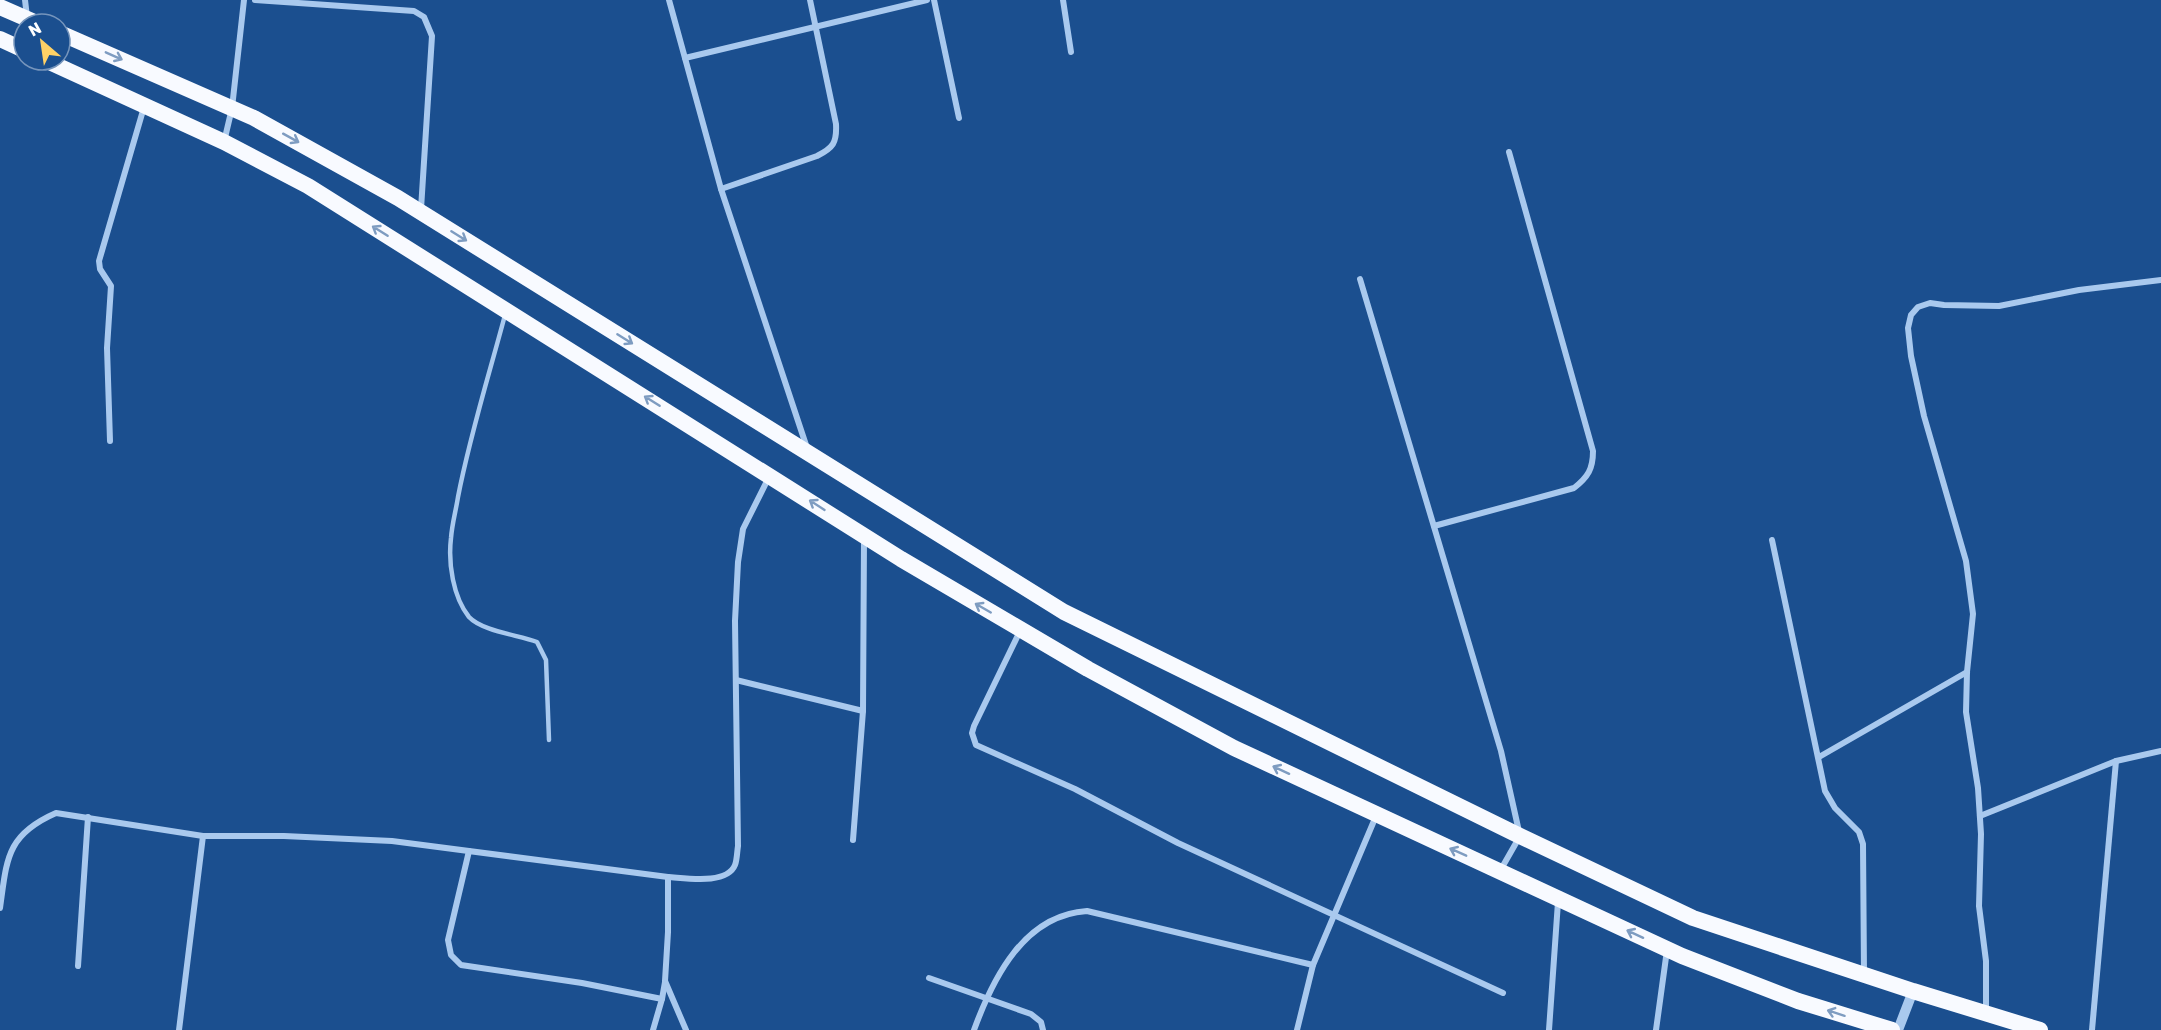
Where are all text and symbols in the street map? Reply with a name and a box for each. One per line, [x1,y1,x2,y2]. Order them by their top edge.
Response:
north arrow [12,12,72,72]
text: N [25,18,45,40]
one-way arrow [104,51,122,63]
one-way arrow [281,133,299,144]
one-way arrow [372,224,389,236]
one-way arrow [450,230,467,242]
one-way arrow [616,333,633,345]
one-way arrow [644,395,661,407]
one-way arrow [809,499,826,511]
one-way arrow [975,601,992,613]
one-way arrow [1272,764,1290,776]
one-way arrow [1449,846,1467,857]
one-way arrow [1626,927,1644,939]
one-way arrow [1827,1006,1846,1017]

